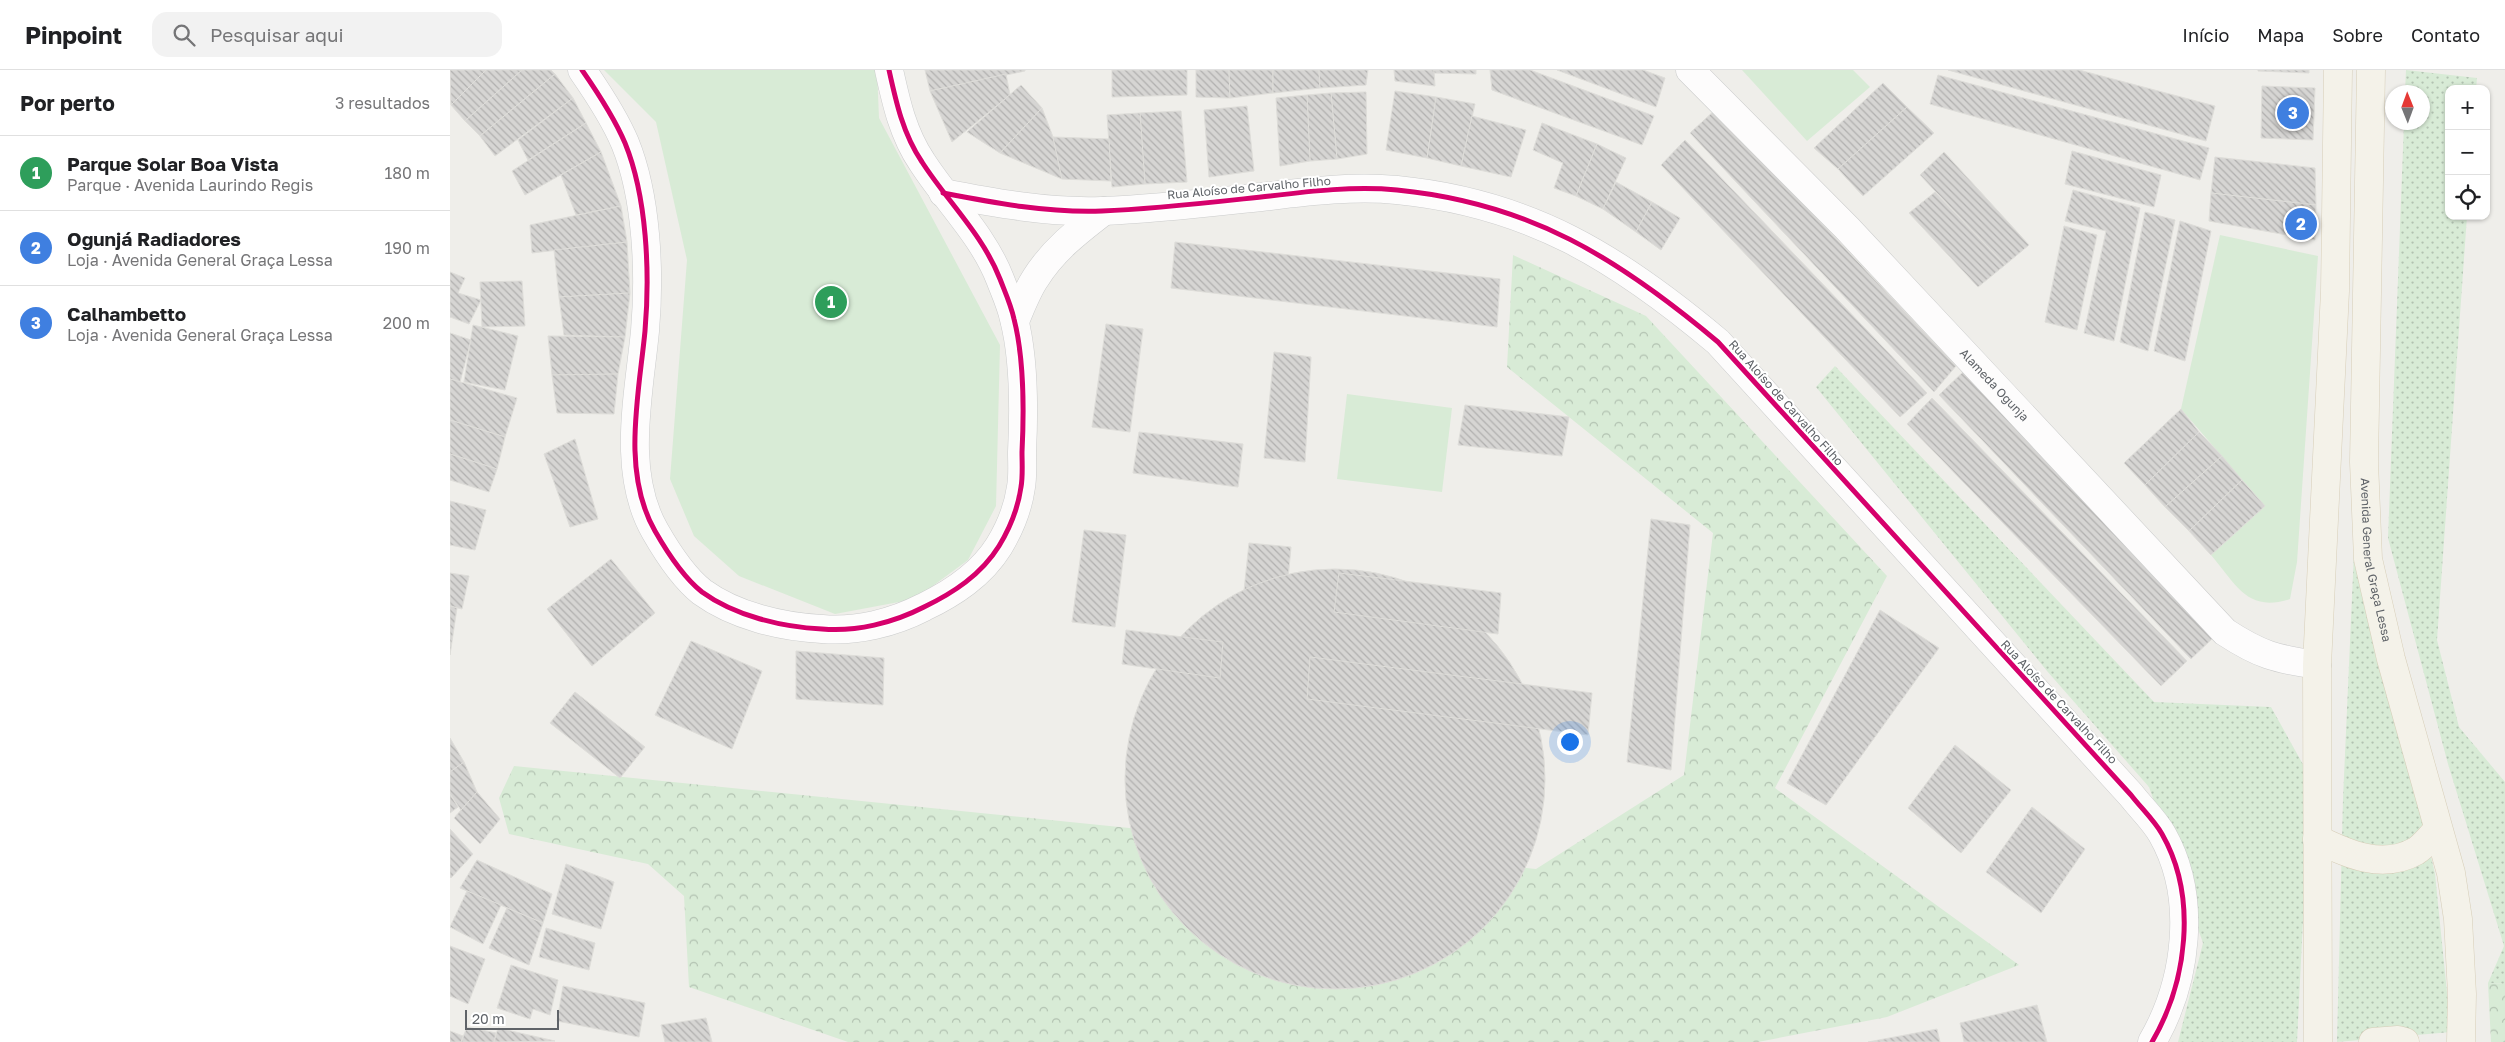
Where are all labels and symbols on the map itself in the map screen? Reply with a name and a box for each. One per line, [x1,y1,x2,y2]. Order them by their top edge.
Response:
north arrow [2385,85,2430,130]
pin: 3 [2277,94,2309,132]
street label: Rua Aloíso de Carvalho Filho [1167,173,1331,202]
pin: 2 [2285,205,2317,243]
pin: 1 [815,283,847,321]
street label: Rua Aloíso de Carvalho Filho [1726,337,1847,469]
street label: Alameda Ogunja [1957,345,2032,424]
street label: Avenida General Graça Lessa [2358,478,2395,643]
street label: Rua Aloíso de Carvalho Filho [1998,637,2121,767]
your location [1557,729,1583,755]
scale bar [465,1007,559,1030]

